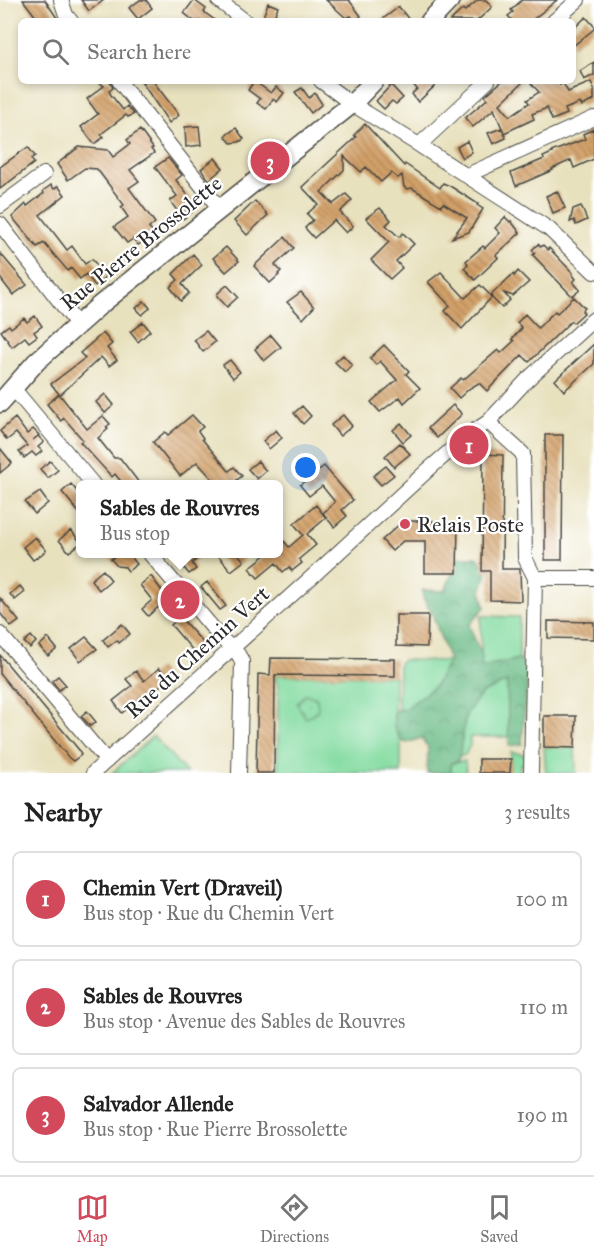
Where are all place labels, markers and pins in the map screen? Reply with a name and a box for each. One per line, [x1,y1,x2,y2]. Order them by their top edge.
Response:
pin: 3 [250,138,290,184]
pin: 1 [450,422,488,468]
place label: Relais Poste [417,511,524,538]
marker: Relais Poste [398,517,412,531]
pin: 2 [160,578,200,622]

